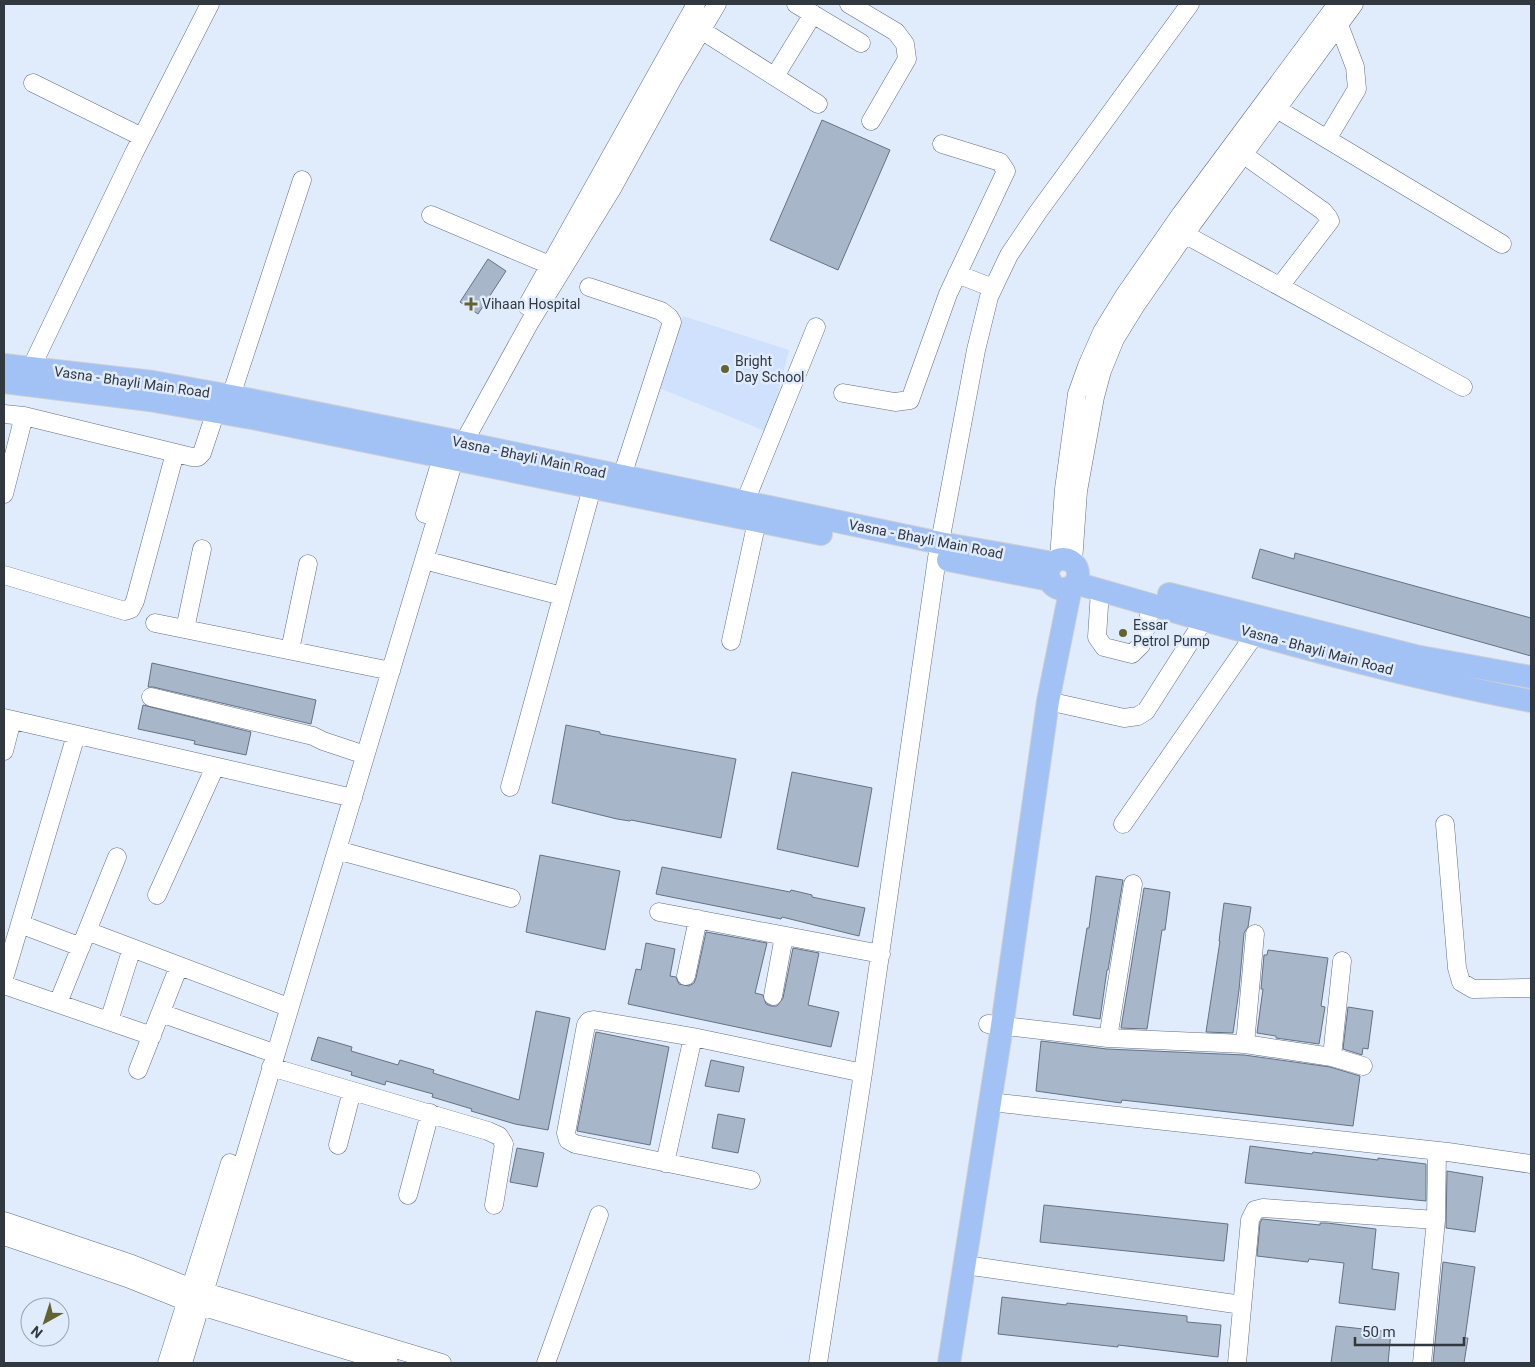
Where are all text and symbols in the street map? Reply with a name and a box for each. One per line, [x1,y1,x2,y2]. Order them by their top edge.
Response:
place label: Vihaan Hospital [482,296,581,312]
marker: Vihaan Hospital [464,297,478,311]
place label: Bright Day School [735,353,805,385]
street label: Vasna - Bhayli Main Road [53,363,211,401]
marker: Bright Day School [719,363,731,375]
street label: Vasna - Bhayli Main Road [451,433,607,481]
street label: Vasna - Bhayli Main Road [847,516,1005,562]
place label: Essar Petrol Pump [1133,617,1210,649]
street label: Vasna - Bhayli Main Road [1239,622,1395,678]
marker: Essar Petrol Pump [1117,627,1129,639]
north arrow [20,1297,70,1347]
scale bar [1355,1314,1464,1346]
text: N [28,1323,46,1341]
text: 50 m [1362,1323,1396,1341]

